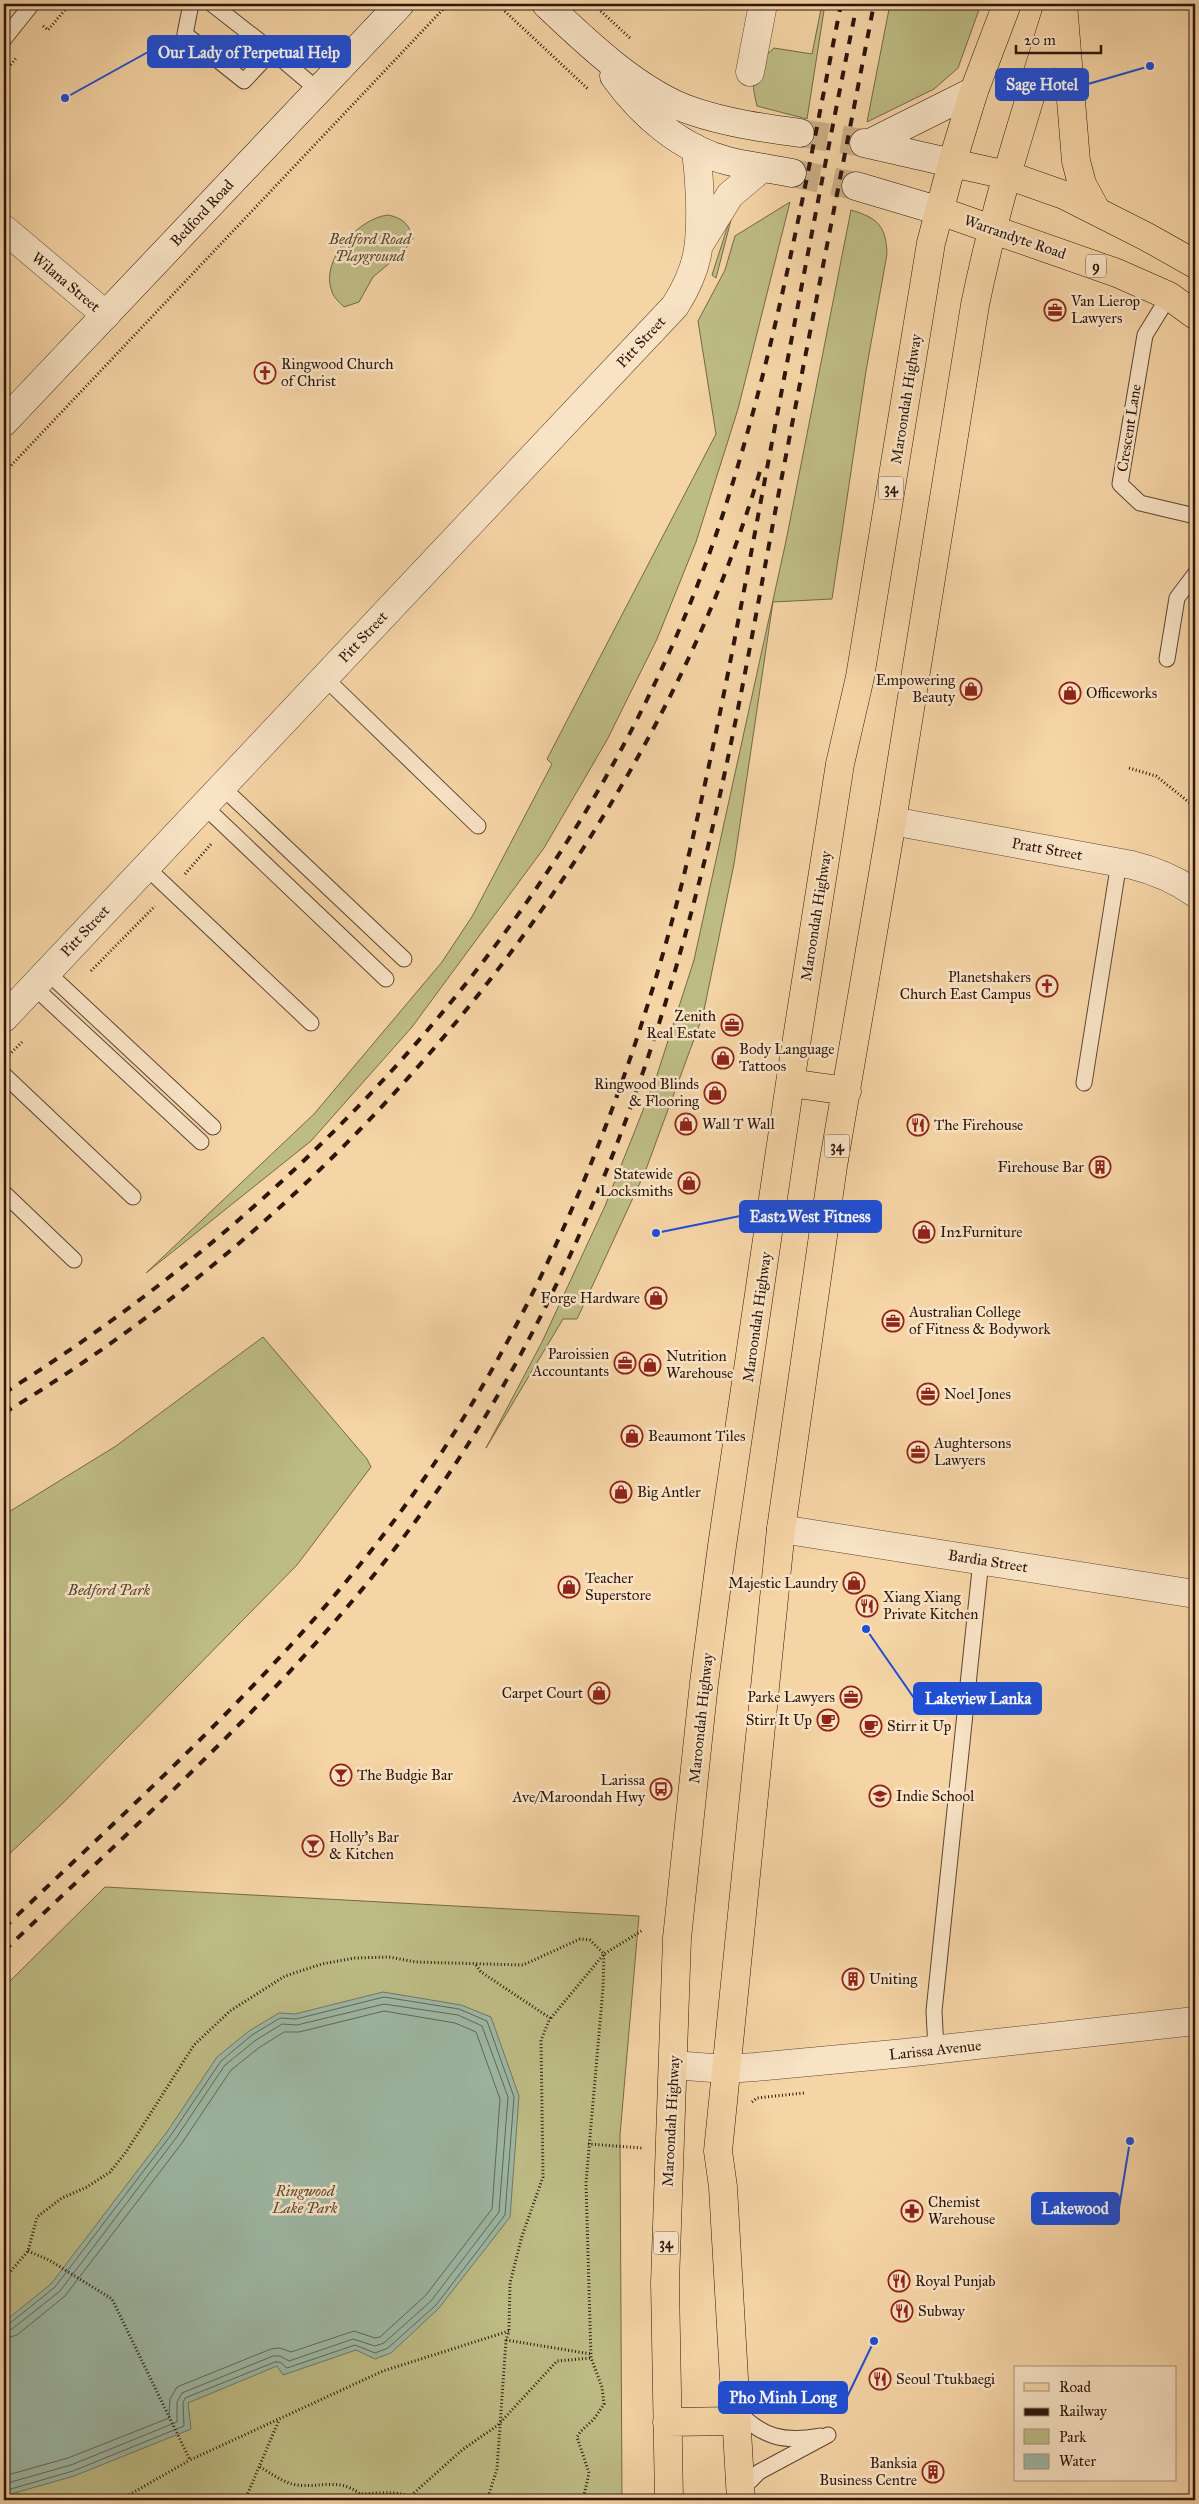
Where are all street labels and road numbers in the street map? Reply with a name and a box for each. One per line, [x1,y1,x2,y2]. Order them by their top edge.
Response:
street label: Bedford Road [167,176,238,250]
street label: Warrandyte Road [962,211,1069,263]
street label: Wilana Street [28,248,104,316]
road number: 9 [1086,255,1106,278]
street label: Pitt Street [613,312,670,371]
street label: Maroondah Highway [887,332,925,465]
street label: Crescent Lane [1113,383,1145,473]
road number: 34 [878,476,904,499]
street label: Pitt Street [335,607,392,666]
street label: Pratt Street [1010,834,1084,864]
street label: Maroondah Highway [797,849,835,982]
street label: Pitt Street [57,901,114,960]
road number: 34 [824,1134,850,1158]
street label: Maroondah Highway [739,1250,775,1383]
street label: Bardia Street [947,1546,1030,1576]
street label: Maroondah Highway [685,1651,717,1784]
street label: Larissa Avenue [888,2036,982,2064]
street label: Maroondah Highway [659,2054,683,2187]
road number: 34 [654,2232,678,2254]

